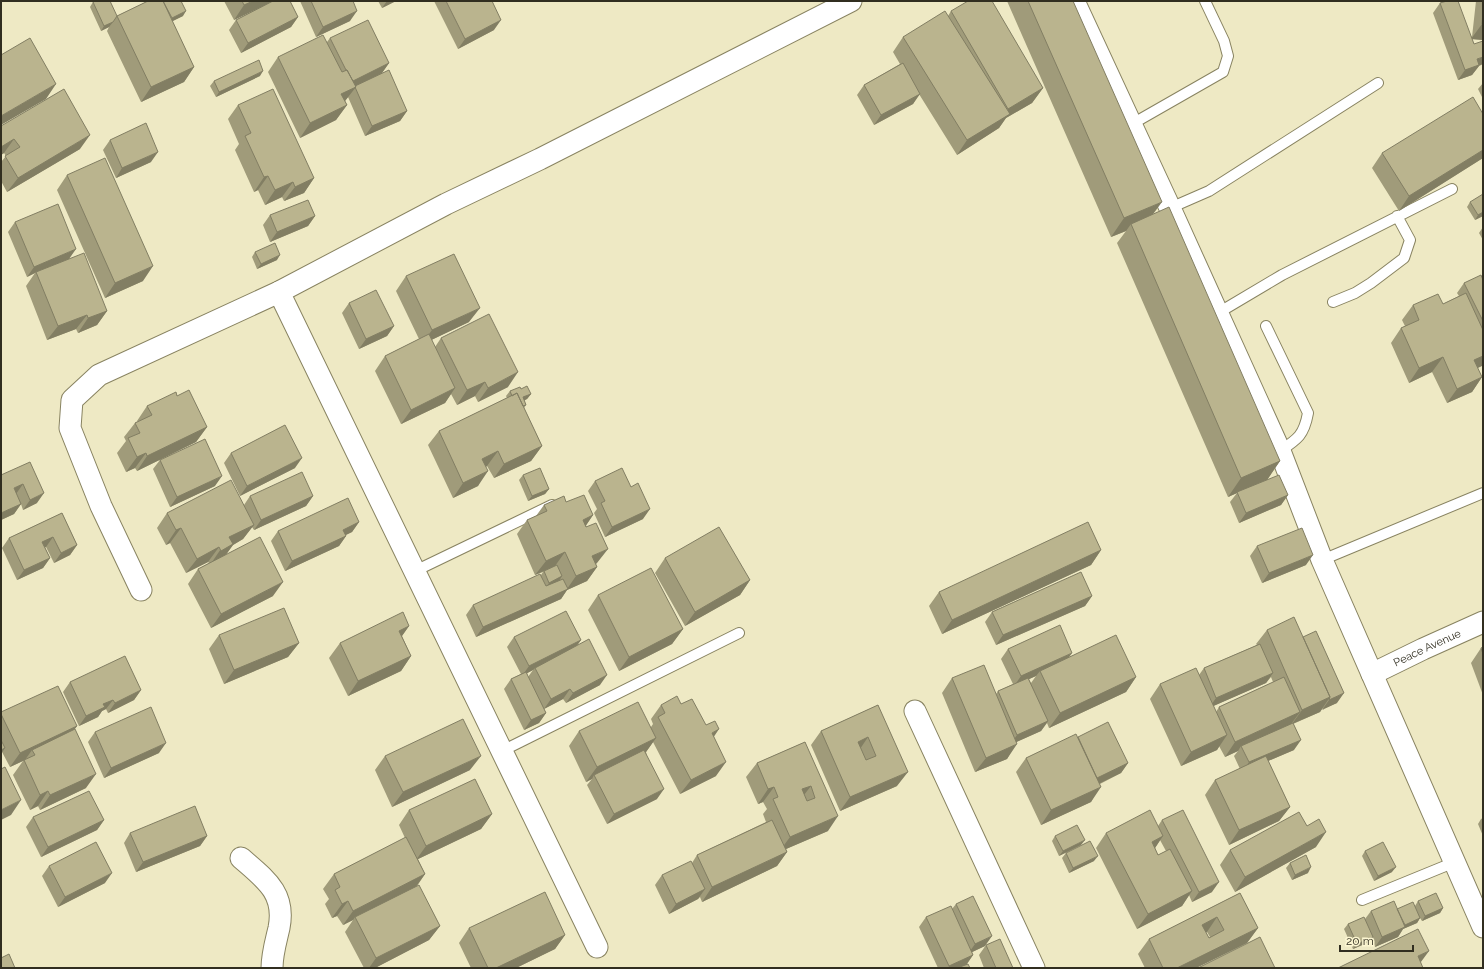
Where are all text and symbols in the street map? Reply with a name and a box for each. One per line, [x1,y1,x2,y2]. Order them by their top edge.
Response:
street label: Peace Avenue [1391,626,1463,669]
scale bar [1340,927,1413,953]
text: 20 m [1346,934,1374,948]

